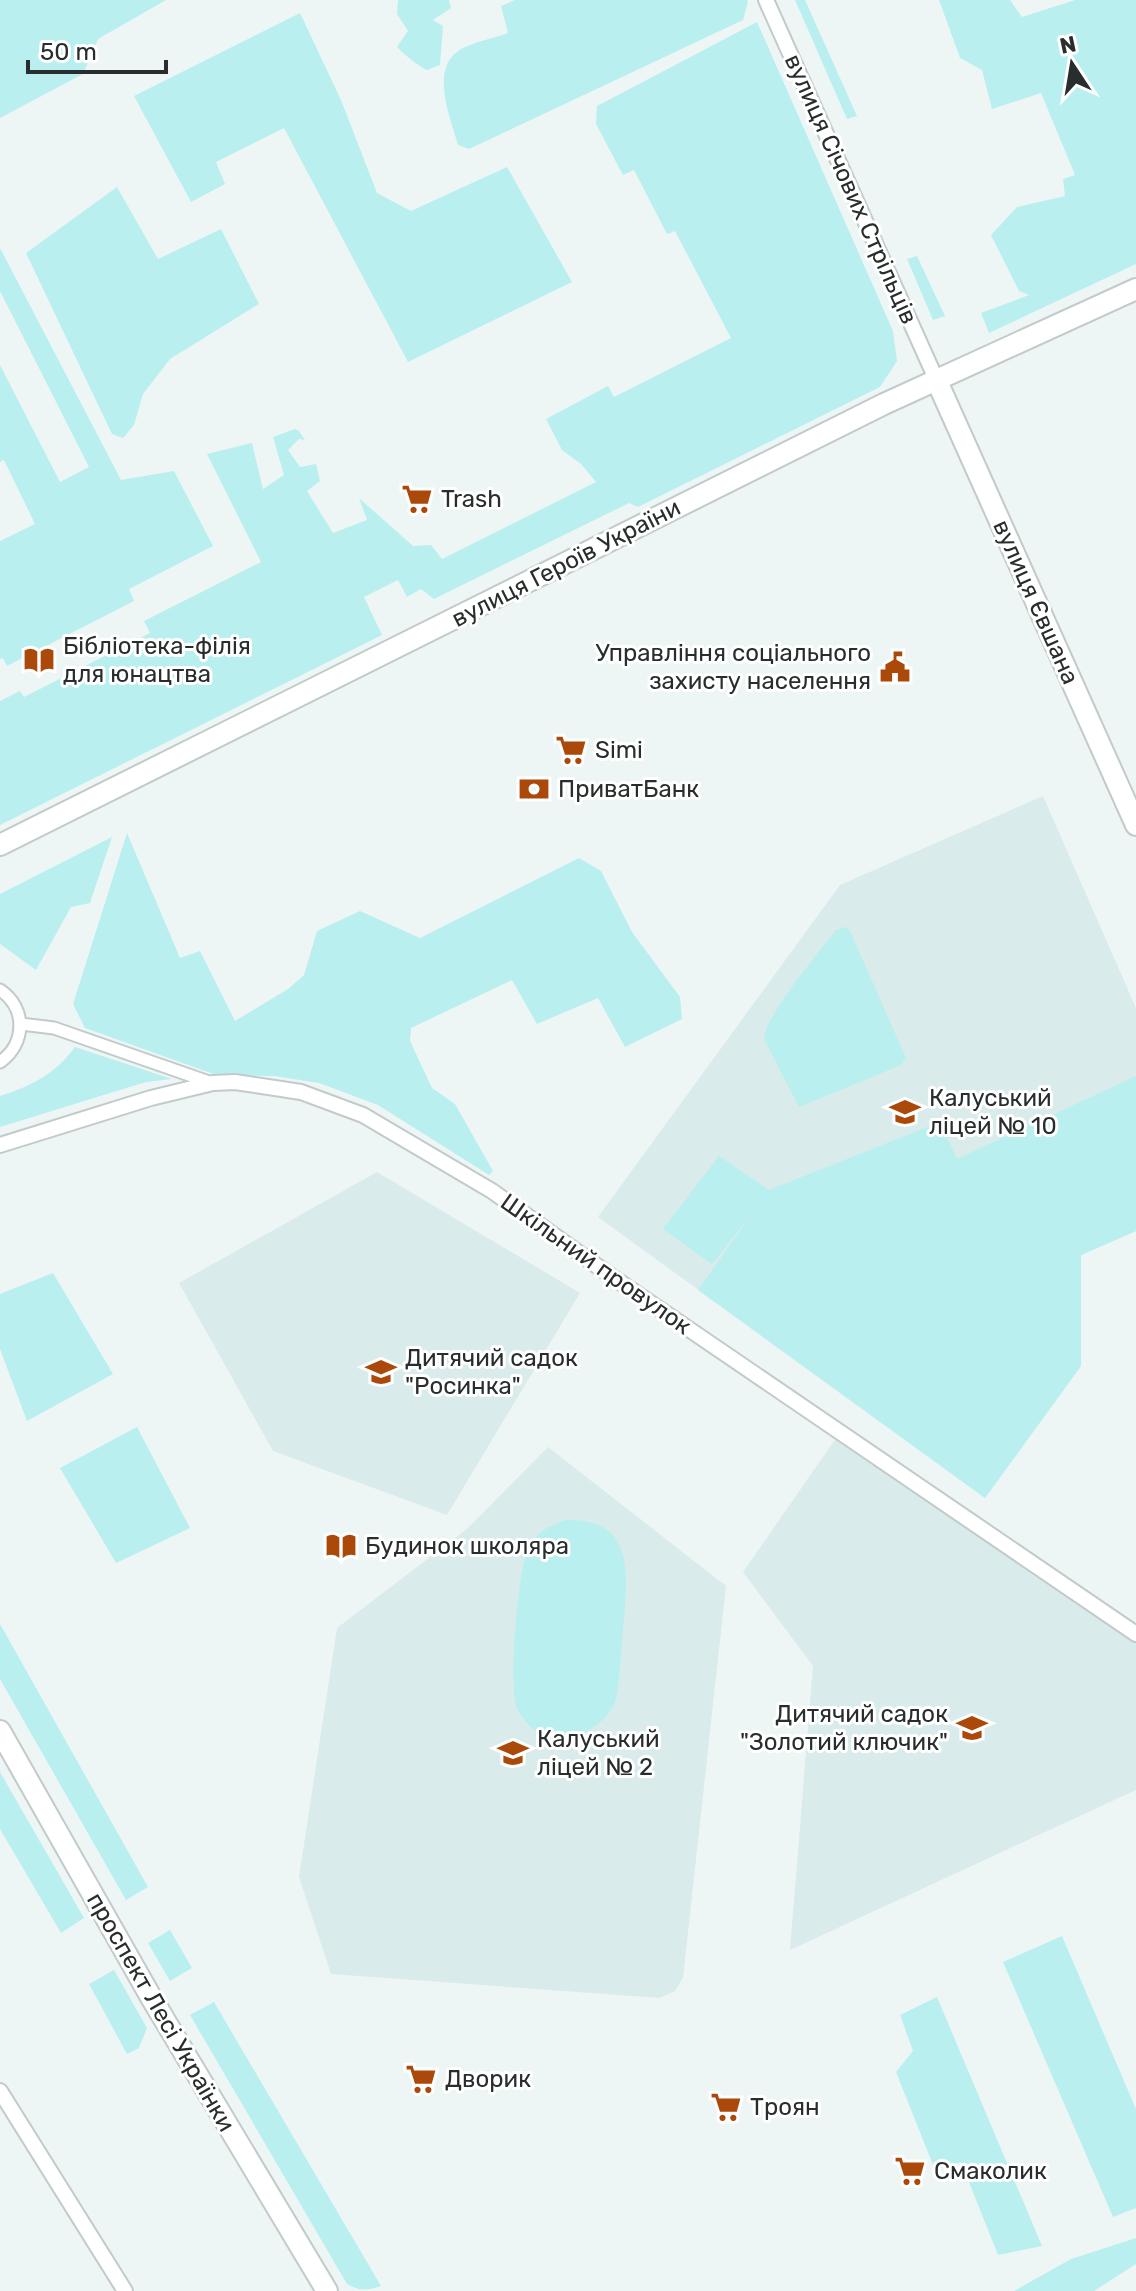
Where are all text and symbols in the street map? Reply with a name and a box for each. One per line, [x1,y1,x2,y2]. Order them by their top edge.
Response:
scale bar [28,24,166,74]
north arrow [1032,24,1112,104]
text: N [1057,30,1078,60]
text: 50 m [40,38,97,66]
street label: вулиця Січових Стрільців [779,50,923,328]
supermarket icon: Trash [400,482,434,516]
place label: Trash [441,485,502,513]
street label: вулиця Героїв України [447,493,685,633]
street label: вулиця Євшана [987,515,1085,689]
place label: Бібліотека-філія для юнацтва [63,632,251,688]
place label: Управління соціального захисту населення [596,639,871,695]
library icon: Бібліотека-філія для юнацтва [22,643,56,677]
public building icon: Управління соціального захисту населення [878,650,912,684]
supermarket icon: Simi [554,733,588,767]
place label: Simi [595,736,643,764]
bank icon: ПриватБанк [517,772,551,806]
place label: ПриватБанк [558,775,699,803]
place label: Калуський ліцей № 10 [929,1084,1057,1140]
school or university icon: Калуський ліцей № 10 [888,1095,922,1129]
street label: Шкільний провулок [495,1188,697,1340]
place label: Дитячий садок "Росинка" [405,1344,578,1400]
school or university icon: Дитячий садок "Росинка" [364,1355,398,1389]
library icon: Будинок школяра [324,1529,358,1563]
place label: Будинок школяра [365,1532,569,1560]
place label: Дитячий садок "Золотий ключик" [740,1700,948,1756]
school or university icon: Дитячий садок "Золотий ключик" [955,1711,989,1745]
place label: Калуський ліцей № 2 [537,1725,660,1781]
school or university icon: Калуський ліцей № 2 [496,1736,530,1770]
street label: проспект Лесі Українки [81,1888,241,2136]
supermarket icon: Дворик [404,2062,438,2096]
place label: Дворик [445,2065,531,2093]
supermarket icon: Троян [709,2090,743,2124]
place label: Троян [750,2093,820,2121]
supermarket icon: Смаколик [893,2154,927,2188]
place label: Смаколик [934,2157,1047,2185]

